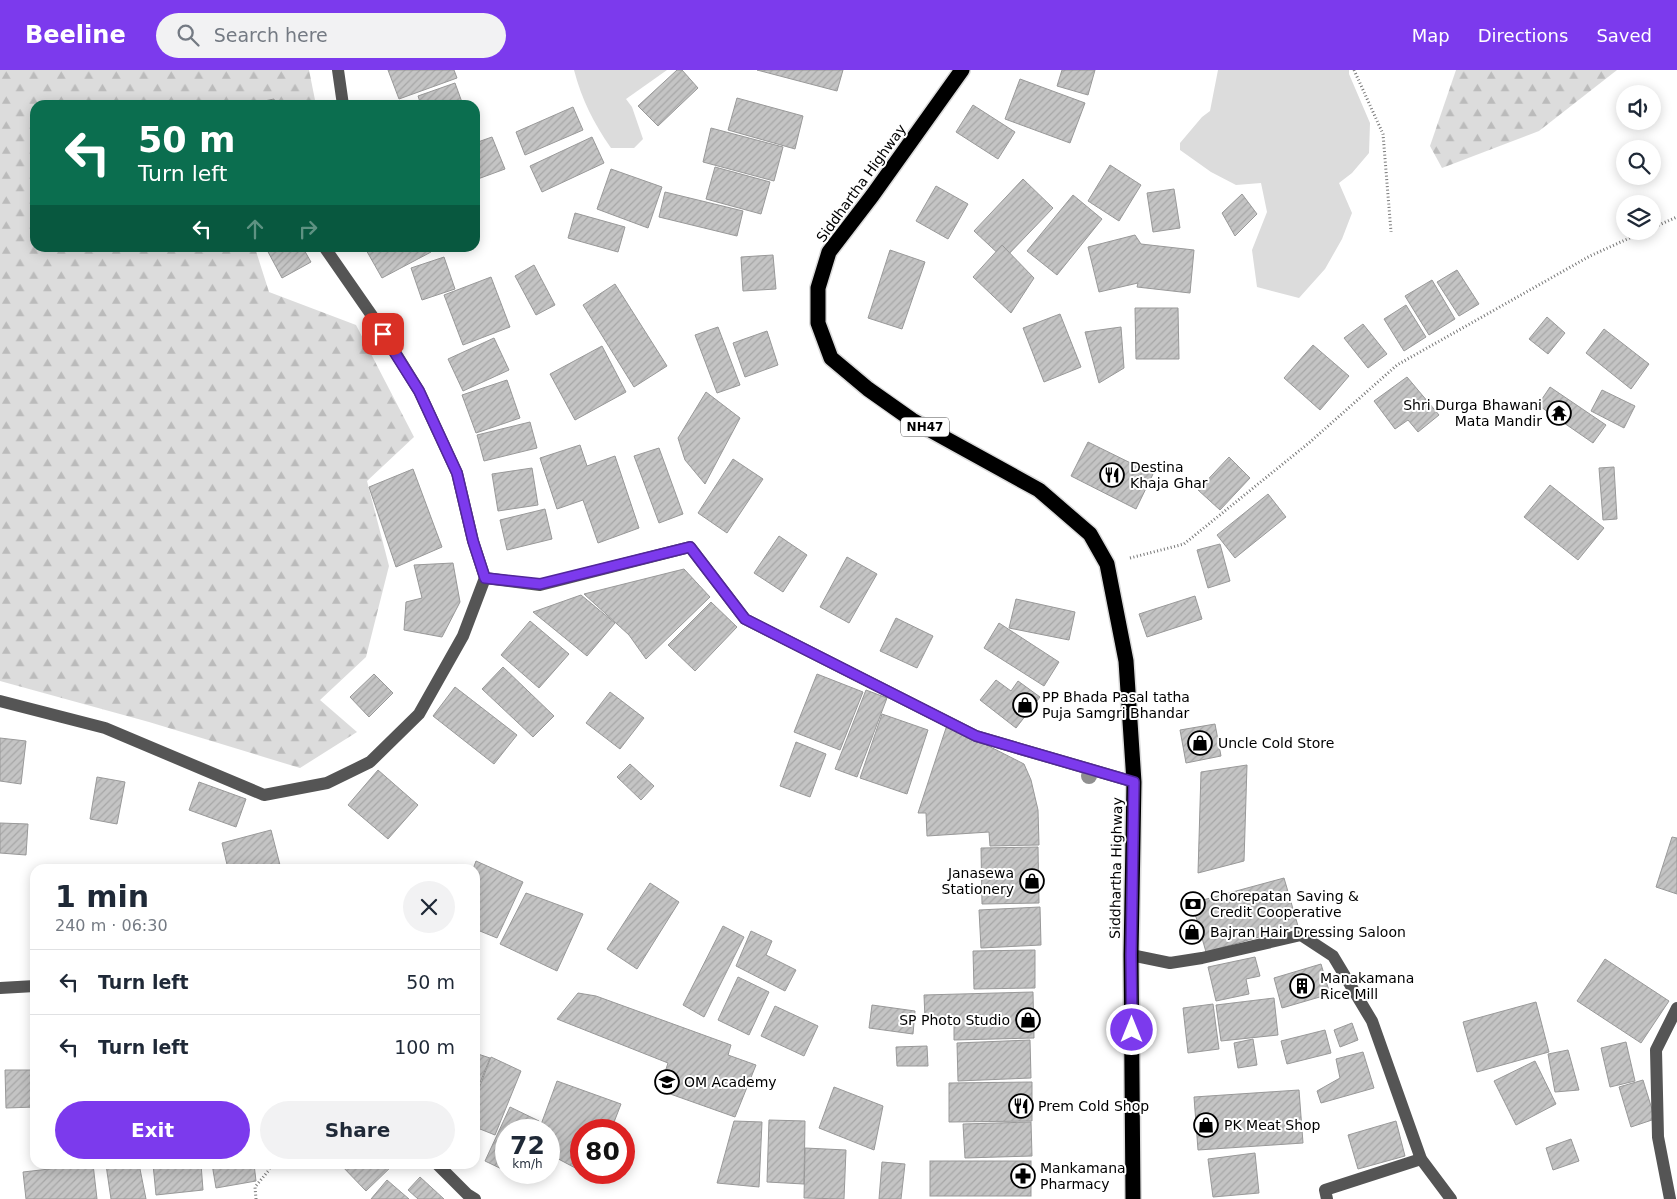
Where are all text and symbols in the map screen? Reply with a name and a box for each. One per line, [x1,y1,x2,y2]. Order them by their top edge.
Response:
search box [156,13,506,58]
text: Beeline [25,21,126,49]
icon: search [174,21,202,49]
text: Search here [214,24,328,46]
text: Map [1412,25,1450,46]
text: Directions [1478,25,1568,46]
text: Saved [1596,25,1652,46]
map controls [1616,85,1661,240]
button: sound [1616,85,1661,130]
icon: left [55,120,120,185]
text: 50 m [138,120,235,160]
street label: Siddhartha Highway [813,121,909,245]
button: search [1616,140,1661,185]
text: Turn left [138,161,227,186]
button: layers [1616,195,1661,240]
icon: left [188,215,216,243]
icon: ahead [241,215,269,243]
icon: right [294,215,322,243]
pin [362,313,404,355]
icon: arrive [369,320,397,348]
place label: Shri Durga Bhawani Mata Mandir [1403,397,1542,429]
temple icon: Shri Durga Bhawani Mata Mandir [1546,400,1572,426]
road number: NH47 [901,418,949,437]
place label: Destina Khaja Ghar [1130,459,1208,491]
restaurant icon: Destina Khaja Ghar [1099,462,1125,488]
place label: PP Bhada Pasal tatha Puja Samgri Bhandar [1042,689,1190,721]
shop icon: PP Bhada Pasal tatha Puja Samgri Bhandar [1012,692,1038,718]
shop icon: Uncle Cold Store [1187,730,1213,756]
place label: Uncle Cold Store [1218,735,1334,751]
street label: Siddhartha Highway [1107,797,1125,939]
place label: Janasewa Stationery [942,865,1014,897]
shop icon: Janasewa Stationery [1019,868,1045,894]
text: 1 min [55,879,149,914]
button: close [403,881,455,933]
place label: Chorepatan Saving & Credit Cooperative [1210,888,1359,920]
bank icon: Chorepatan Saving & Credit Cooperative [1180,891,1206,917]
text: 240 m · 06:30 [55,916,168,935]
shop icon: Bajran Hair Dressing Saloon [1179,919,1205,945]
place label: Bajran Hair Dressing Saloon [1210,924,1406,940]
icon: left [55,968,83,996]
place label: Manakamana Rice Mill [1320,970,1414,1002]
text: Turn left [98,971,189,993]
text: 50 m [406,971,455,993]
building icon: Manakamana Rice Mill [1289,973,1315,999]
position arrow [1105,1003,1157,1055]
shop icon: SP Photo Studio [1015,1007,1041,1033]
place label: SP Photo Studio [899,1012,1010,1028]
icon: left [55,1033,83,1061]
text: Turn left [98,1036,189,1058]
text: 100 m [394,1036,455,1058]
school or university icon: OM Academy [654,1069,680,1095]
place label: OM Academy [684,1074,777,1090]
restaurant icon: Prem Cold Shop [1008,1093,1034,1119]
place label: Prem Cold Shop [1038,1098,1149,1114]
button: Exit [55,1101,250,1159]
button: Share [260,1101,455,1159]
shop icon: PK Meat Shop [1193,1112,1219,1138]
place label: PK Meat Shop [1224,1117,1321,1133]
speed limit sign: 80 [570,1119,635,1184]
text: 72 [510,1131,545,1160]
text: km/h [512,1157,543,1171]
place label: Mankamana Pharmacy [1040,1160,1126,1192]
pharmacy icon: Mankamana Pharmacy [1010,1163,1036,1189]

